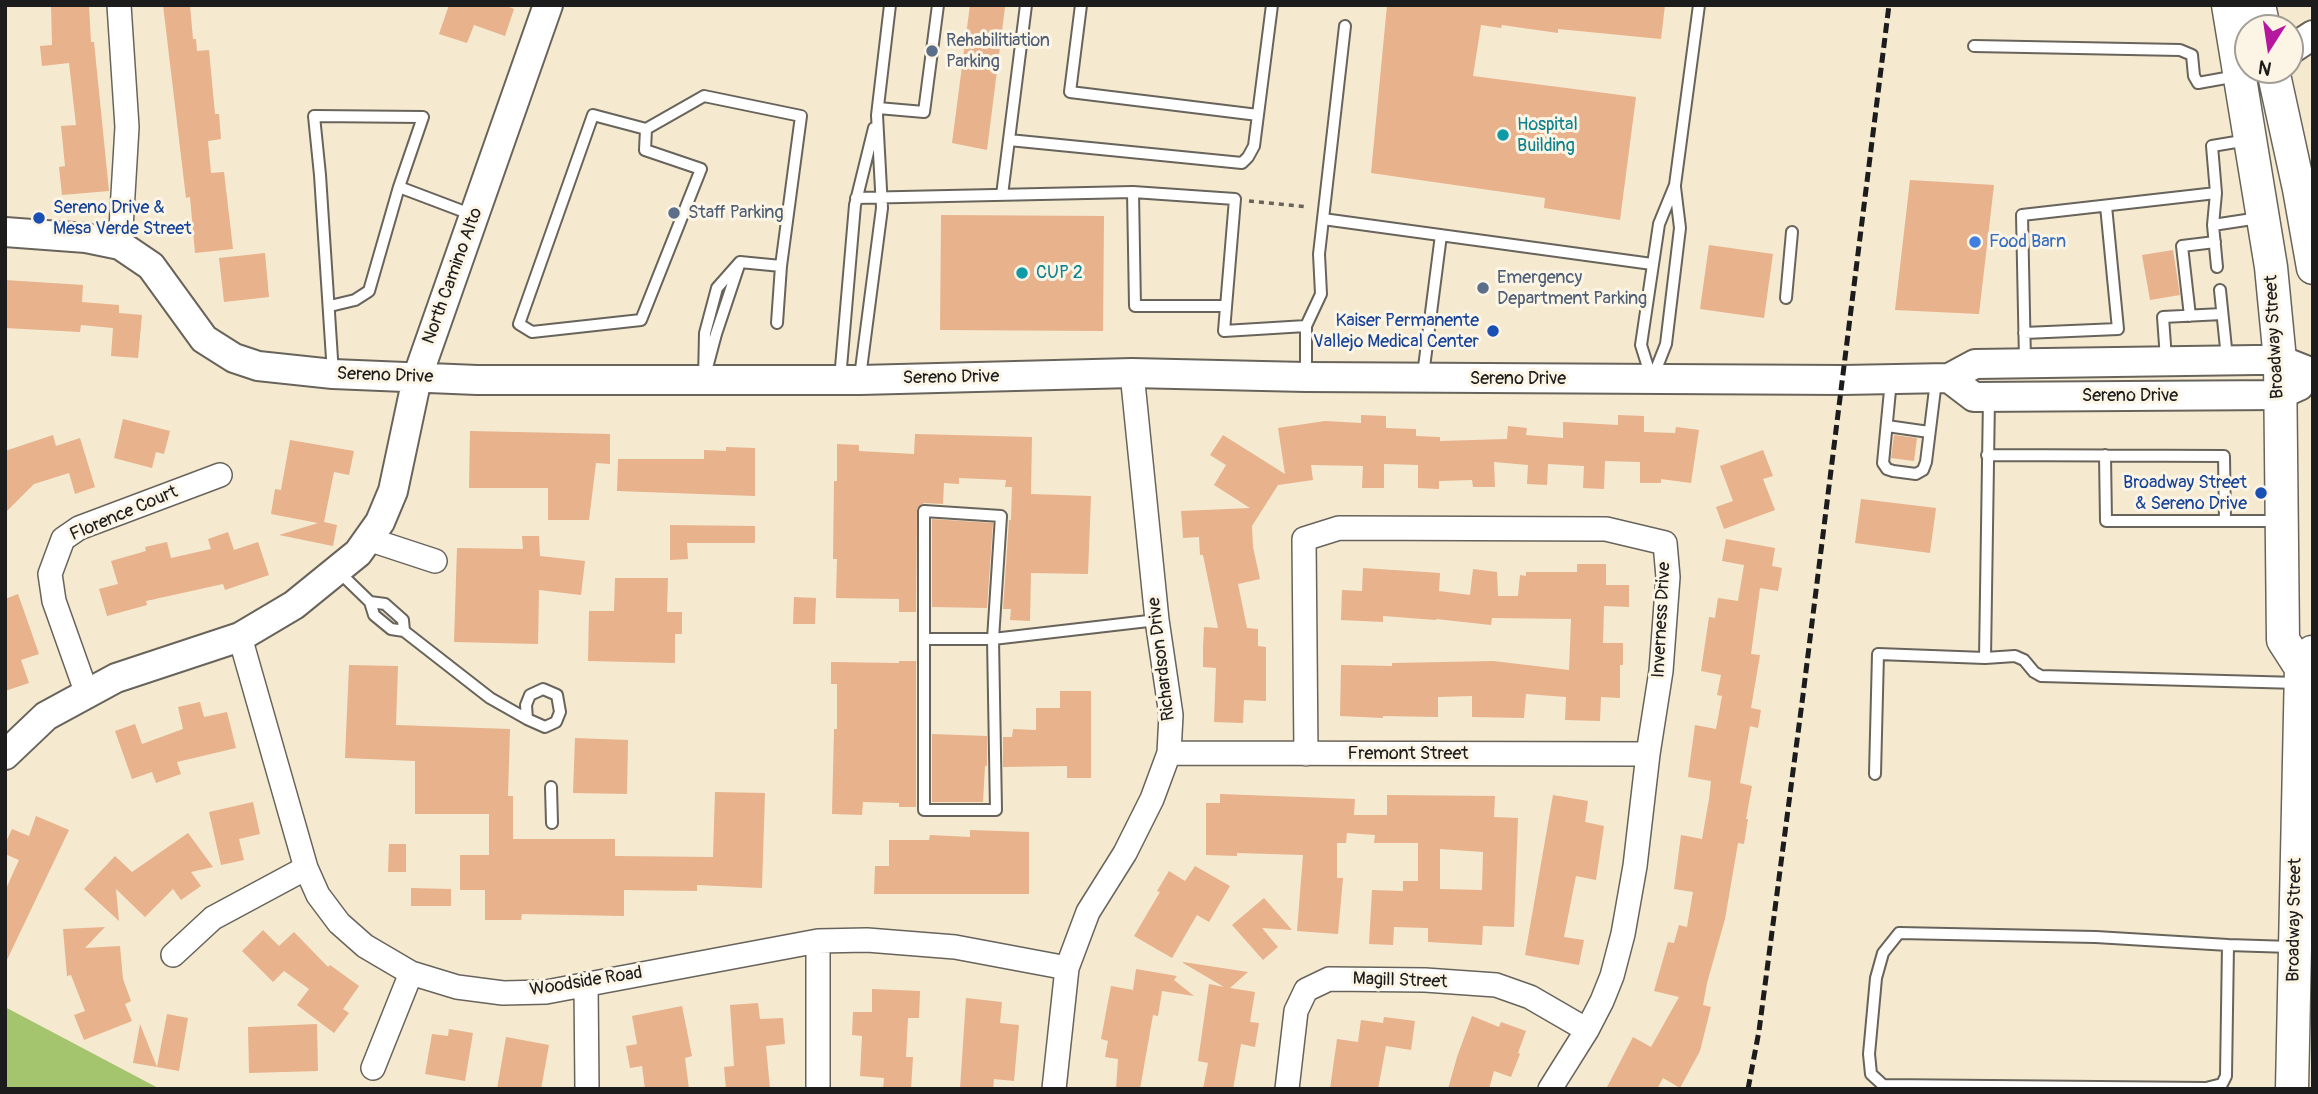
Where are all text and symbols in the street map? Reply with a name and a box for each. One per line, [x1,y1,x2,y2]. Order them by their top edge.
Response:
north arrow [2234,14,2304,84]
place label: Rehabilitiation Parking [946,30,1050,72]
marker: Rehabilitiation Parking [924,43,940,59]
text: N [2256,55,2274,81]
place label: Hospital Building [1517,114,1578,156]
marker: Hospital Building [1495,127,1511,143]
place label: Sereno Drive & Mesa Verde Street [53,197,191,240]
place label: Staff Parking [688,202,784,224]
street label: North Camino Alto [418,205,488,347]
marker: Staff Parking [666,205,682,221]
marker: Sereno Drive & Mesa Verde Street [31,210,47,226]
place label: Food Barn [1989,231,2066,253]
marker: Food Barn [1967,234,1983,250]
place label: CUP 2 [1036,262,1083,284]
marker: CUP 2 [1014,265,1030,281]
place label: Emergency Department Parking [1497,267,1647,310]
street label: Broadway Street [2261,275,2289,399]
marker: Emergency Department Parking [1475,280,1491,296]
place label: Kaiser Permanente Vallejo Medical Center [1313,310,1479,352]
marker: Kaiser Permanente Vallejo Medical Center [1485,323,1501,339]
street label: Sereno Drive [336,364,434,388]
street label: Sereno Drive [903,366,999,390]
street label: Sereno Drive [1470,368,1566,390]
street label: Sereno Drive [2082,385,2178,407]
place label: Broadway Street & Sereno Drive [2123,472,2247,514]
street label: Florence Court [67,482,181,546]
marker: Broadway Street & Sereno Drive [2253,485,2269,501]
street label: Inverness Drive [1648,561,1676,679]
street label: Richardson Drive [1144,596,1180,722]
street label: Fremont Street [1347,743,1469,765]
street label: Broadway Street [2283,858,2307,982]
street label: Woodside Road [528,962,644,1002]
street label: Magill Street [1352,969,1448,993]

